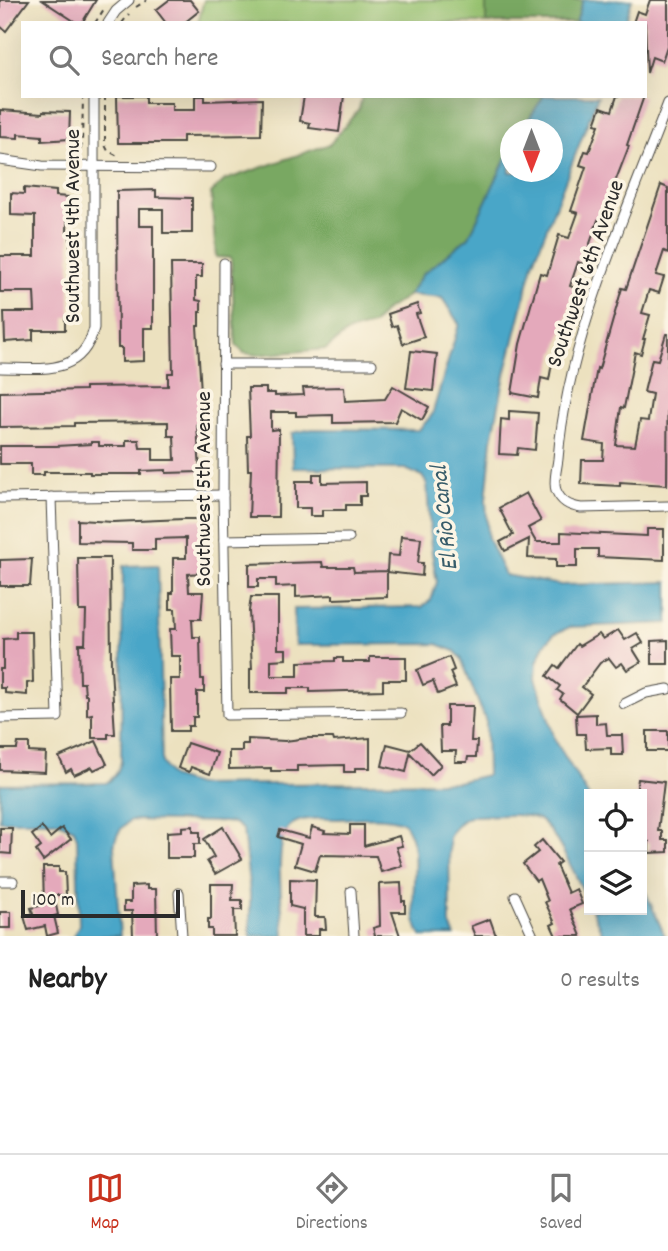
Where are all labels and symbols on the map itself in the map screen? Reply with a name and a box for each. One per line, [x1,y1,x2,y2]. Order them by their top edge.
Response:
north arrow [500,119,563,182]
street label: Southwest 4th Avenue [58,129,91,323]
street label: Southwest 6th Avenue [539,176,635,372]
street label: Southwest 5th Avenue [189,391,222,587]
water label: El Rio Canal [423,461,468,572]
scale bar [21,887,180,919]

